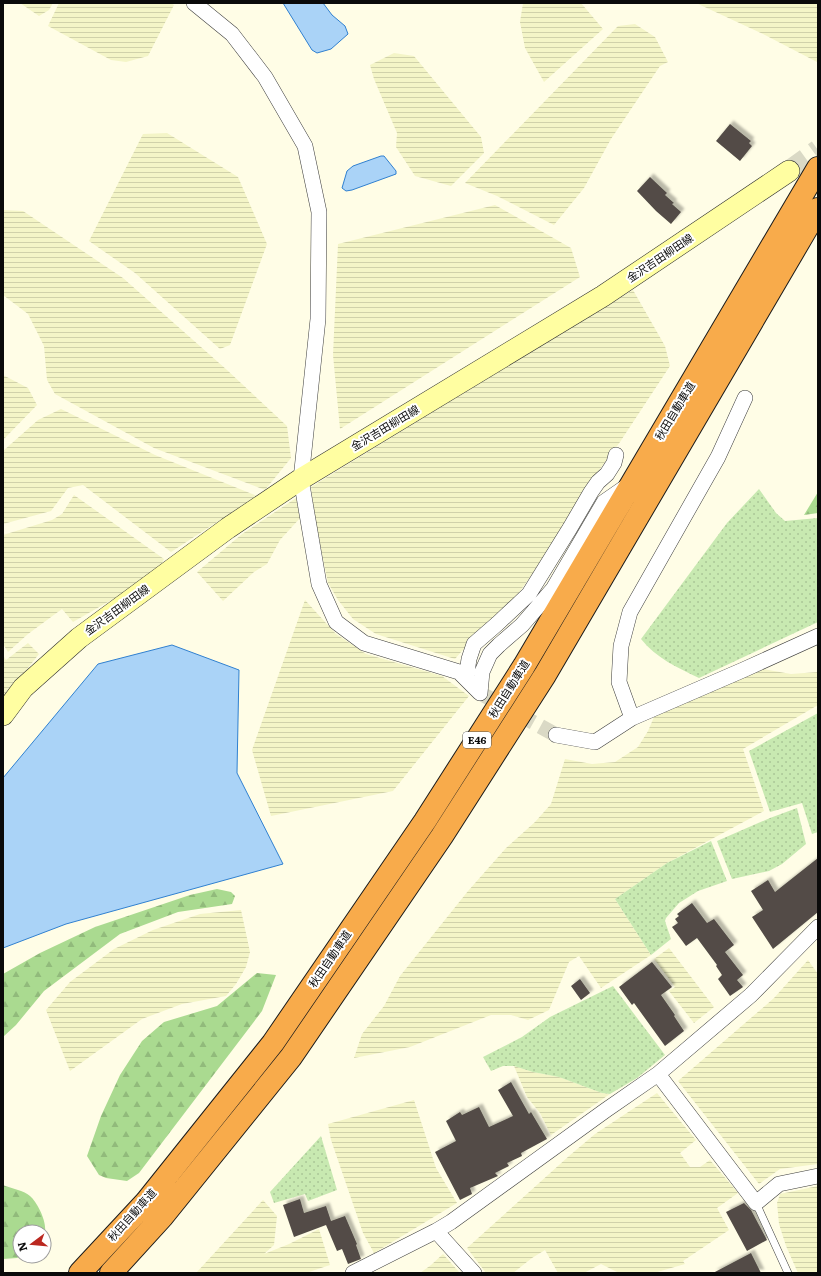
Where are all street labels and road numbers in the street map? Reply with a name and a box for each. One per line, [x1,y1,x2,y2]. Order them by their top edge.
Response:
street label: 金沢吉田柳田線 [623,229,696,285]
street label: 秋田自動車道 [650,378,698,443]
street label: 金沢吉田柳田線 [347,400,422,454]
street label: 金沢吉田柳田線 [81,580,152,638]
street label: 秋田自動車道 [484,656,532,721]
road number: E46 [463,732,491,748]
street label: 秋田自動車道 [304,927,354,990]
street label: 秋田自動車道 [103,1184,159,1244]

